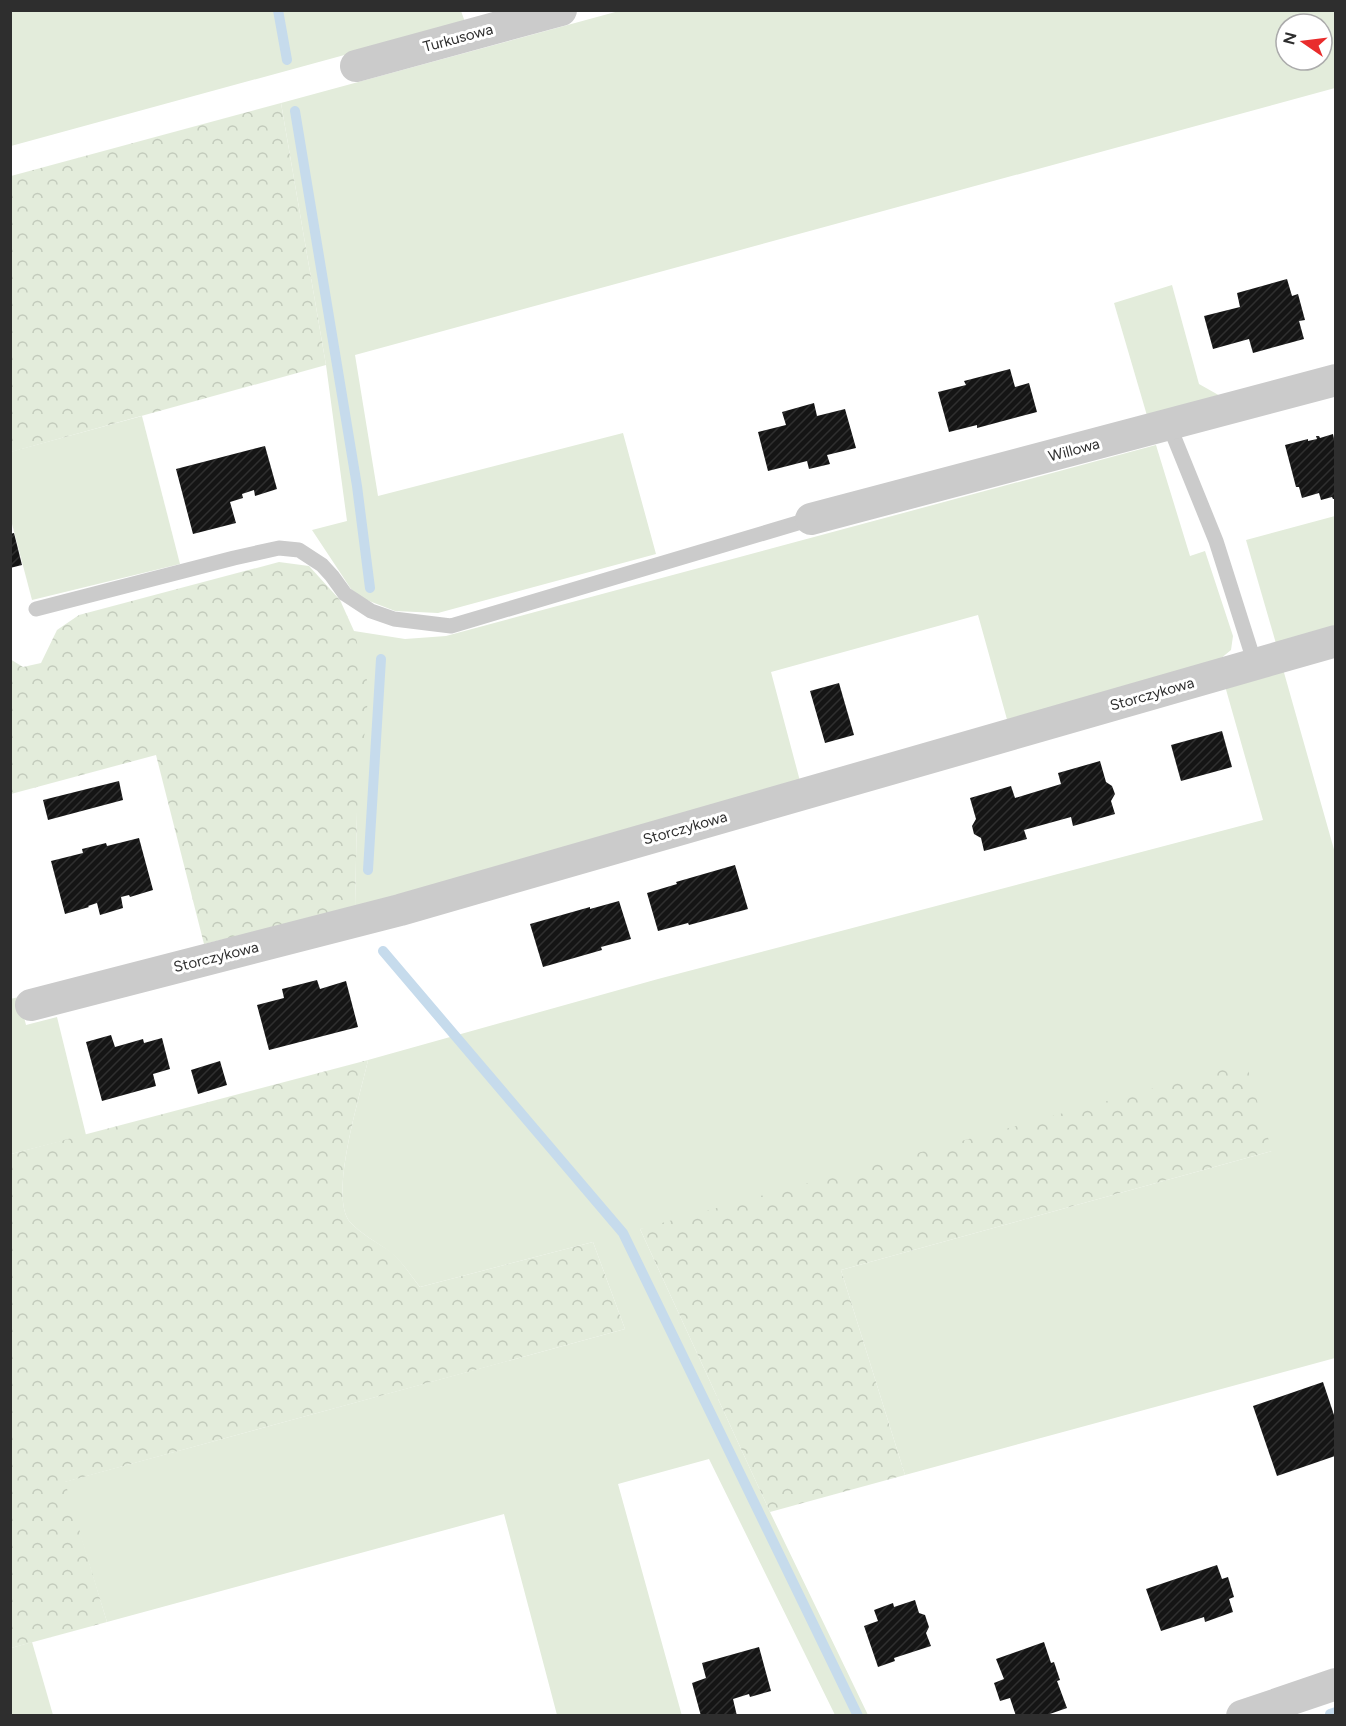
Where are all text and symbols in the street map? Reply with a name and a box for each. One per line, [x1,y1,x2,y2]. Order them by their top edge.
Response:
north arrow [1274,12,1334,72]
street label: Turkusowa [421,20,495,56]
text: N [1279,30,1301,47]
street label: Willowa [1046,435,1102,465]
street label: Storczykowa [1108,673,1196,715]
street label: Storczykowa [641,807,729,849]
street label: Storczykowa [172,938,260,976]

